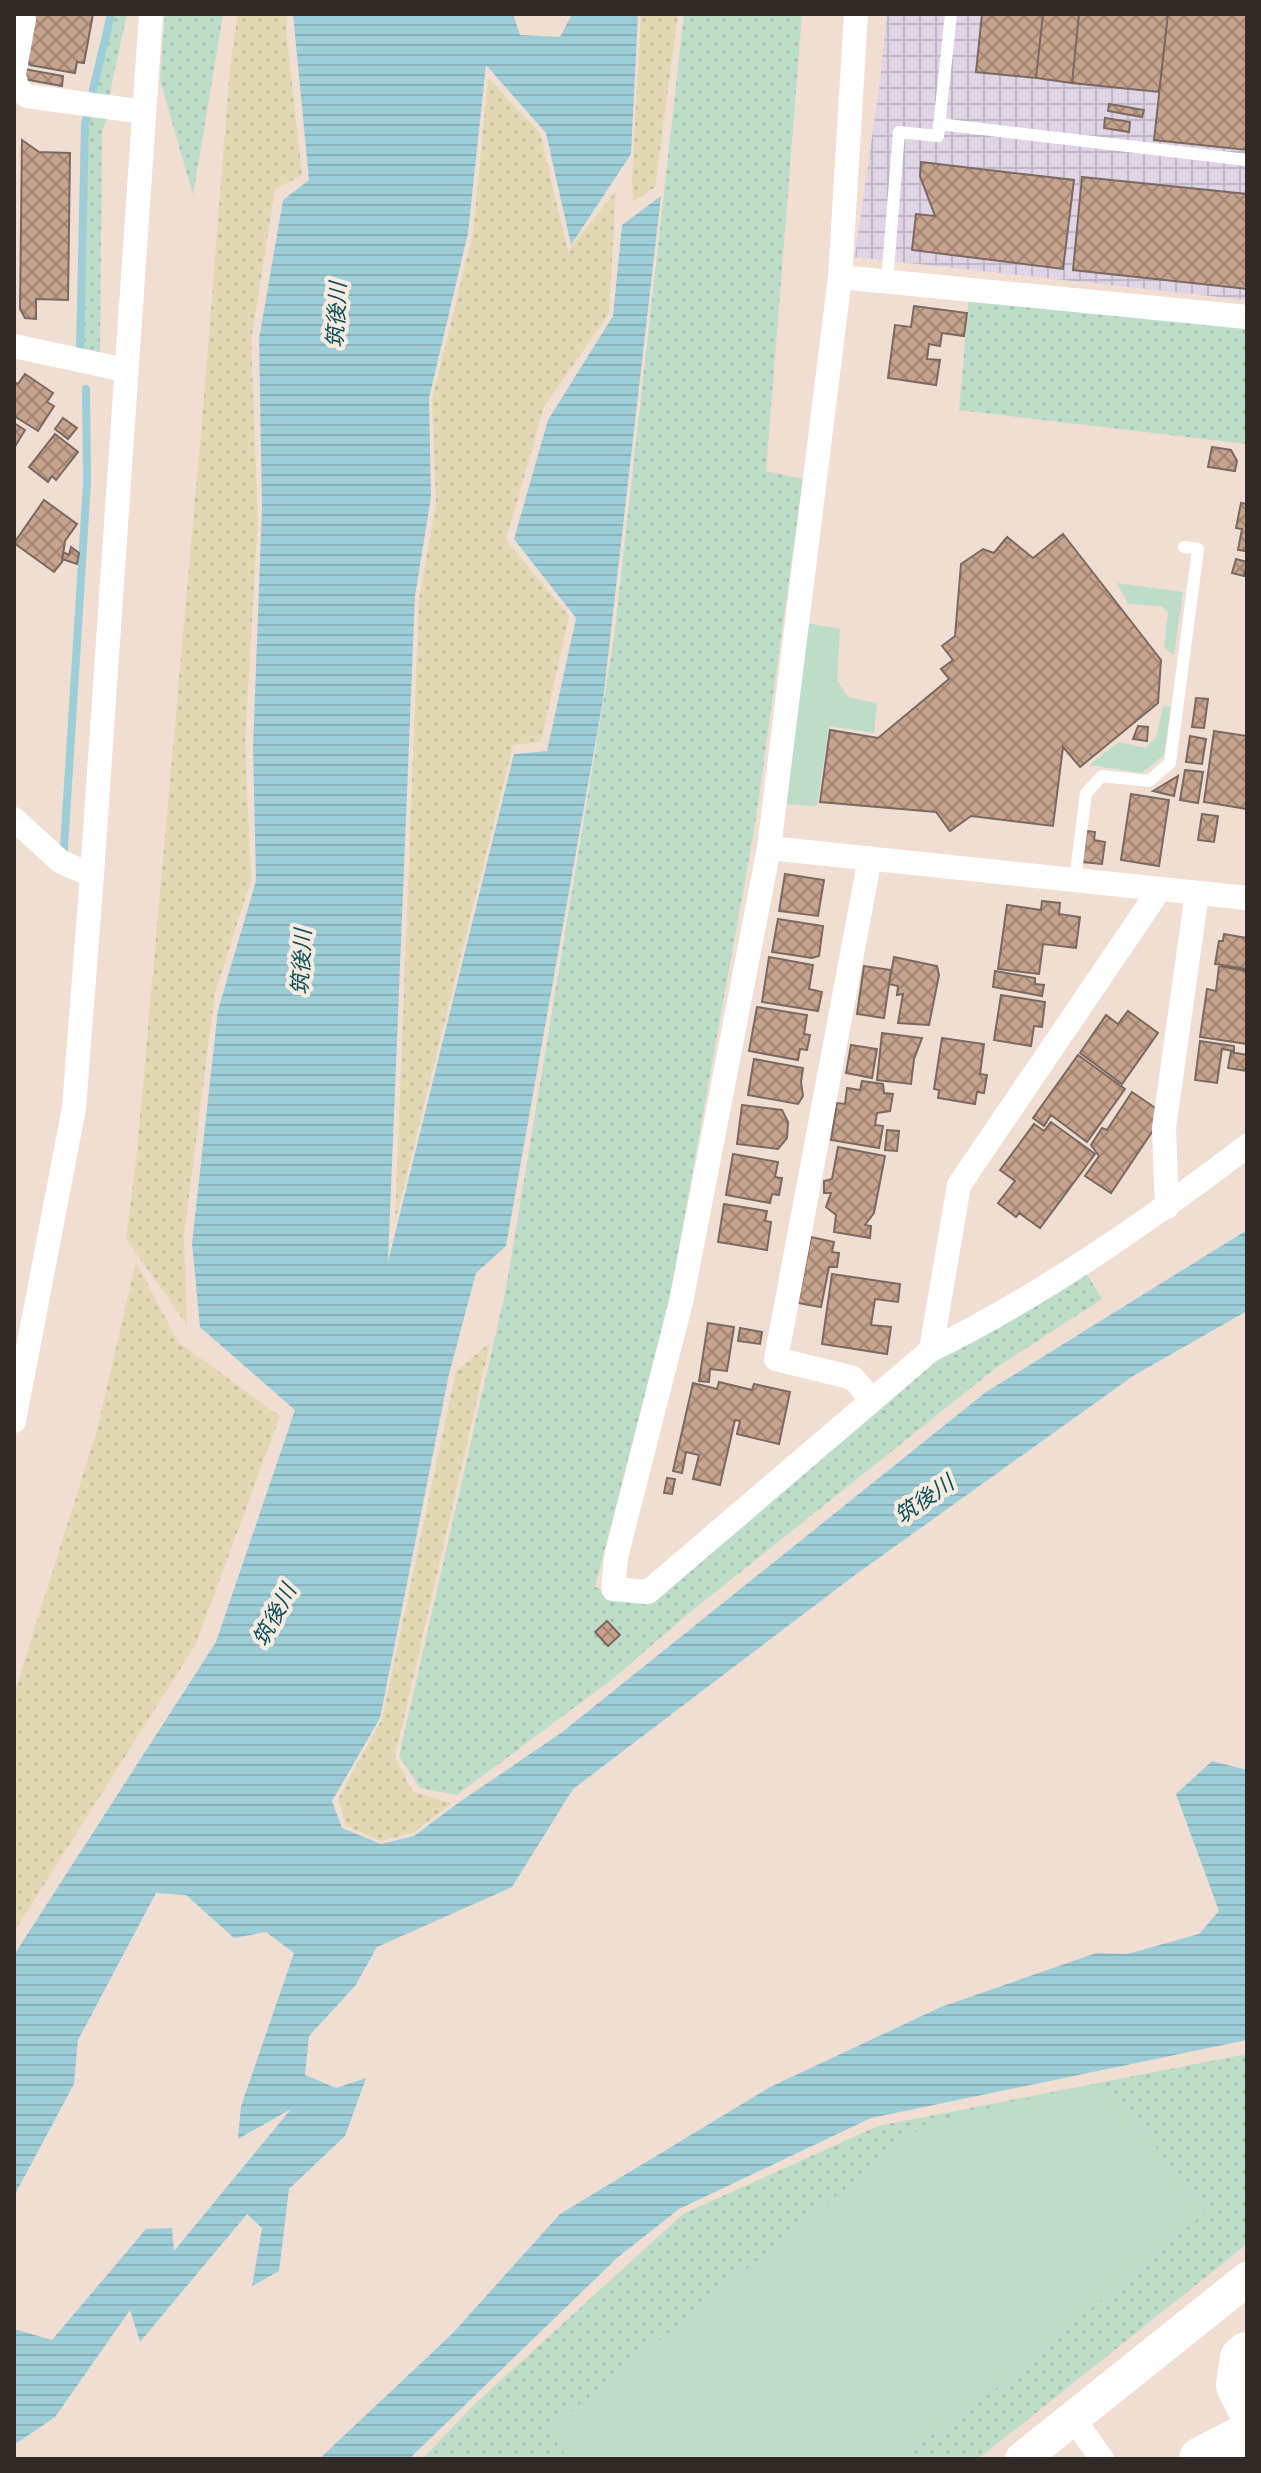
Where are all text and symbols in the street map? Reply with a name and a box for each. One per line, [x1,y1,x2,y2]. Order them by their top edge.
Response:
water label: 筑後川 [322,279,351,349]
water label: 筑後川 [287,926,316,996]
water label: 筑後川 [890,1469,960,1529]
water label: 筑後川 [248,1578,302,1650]

